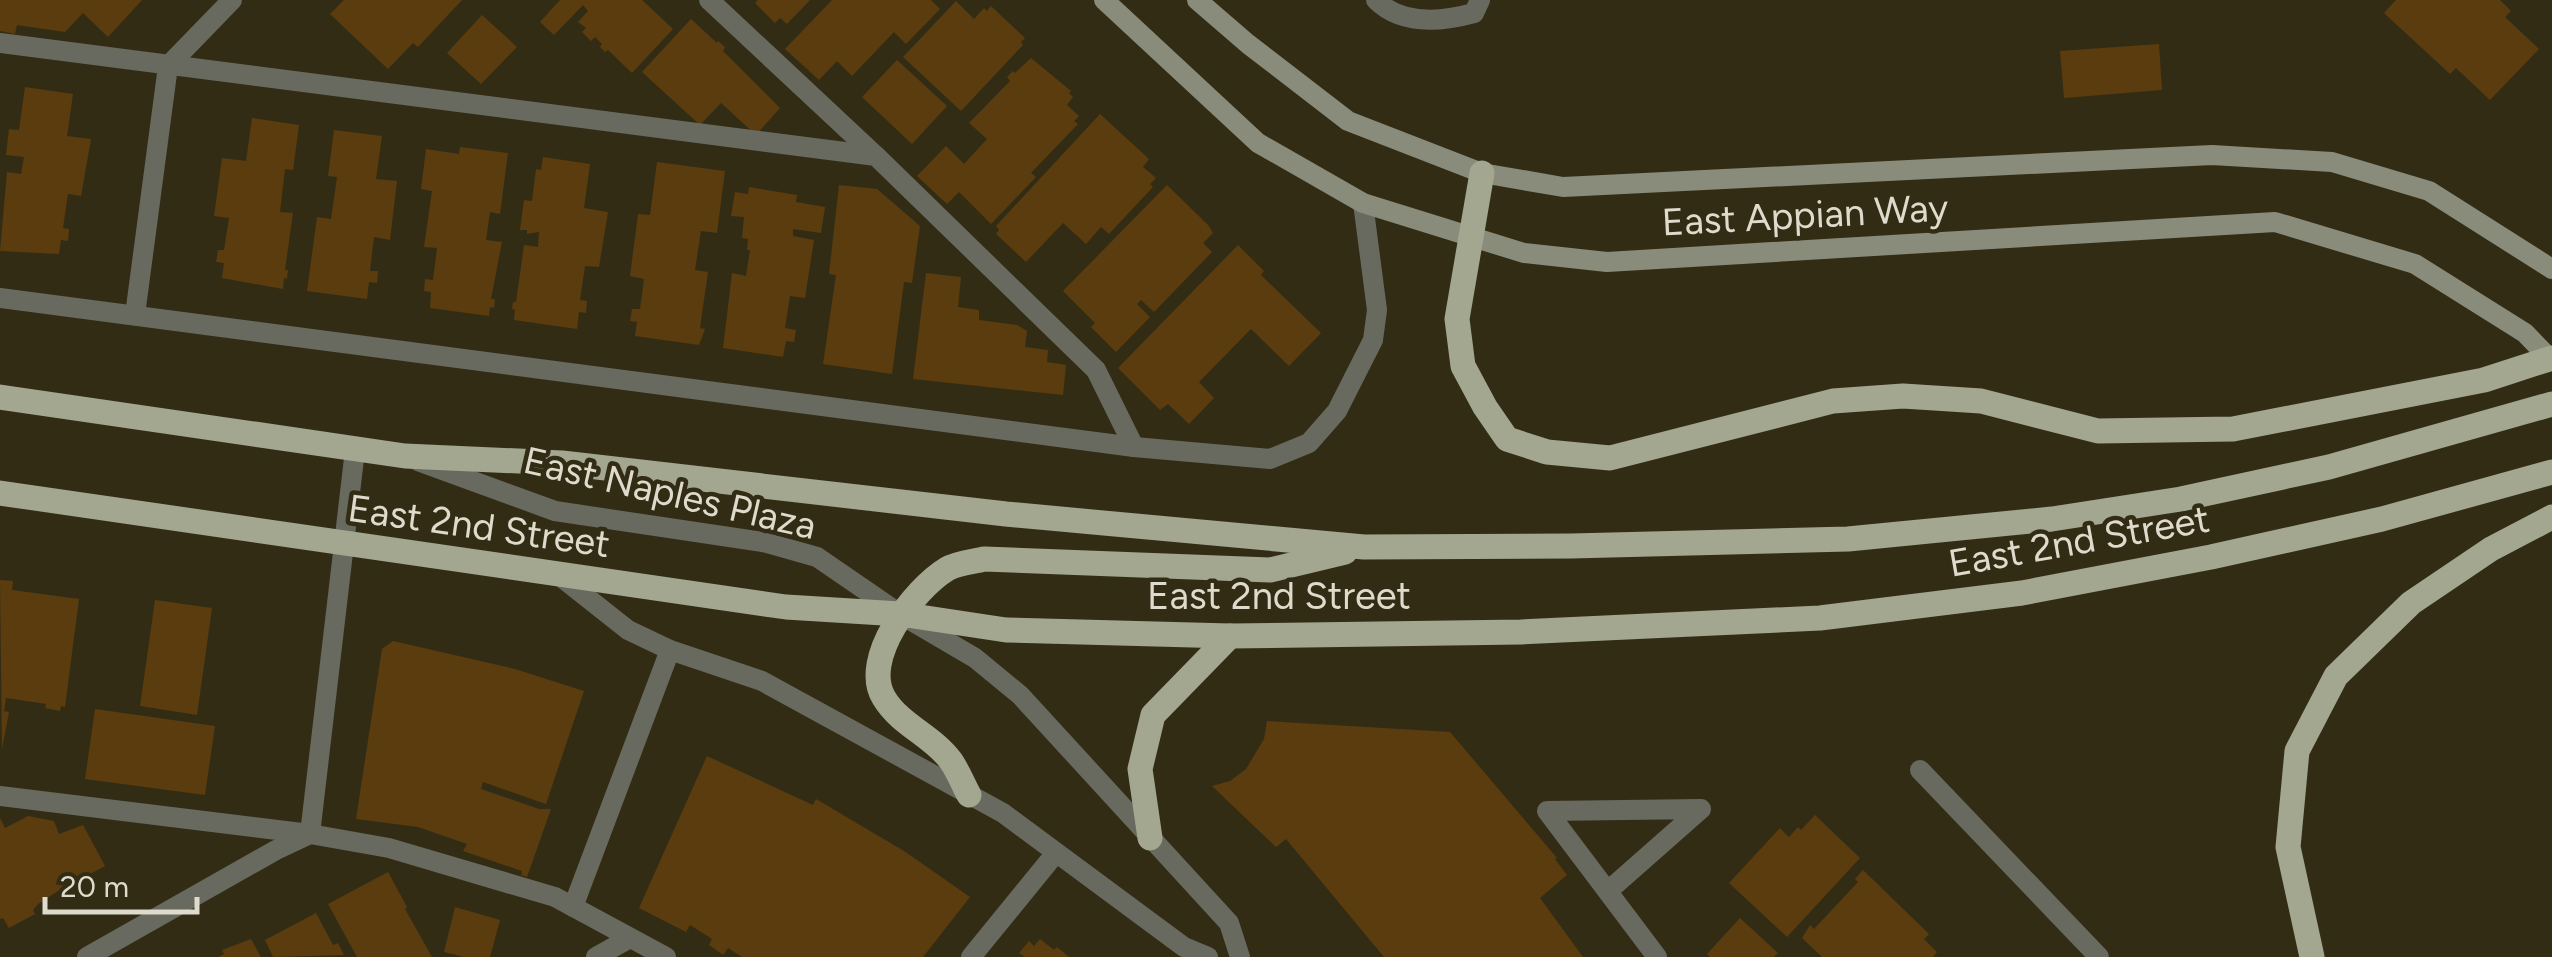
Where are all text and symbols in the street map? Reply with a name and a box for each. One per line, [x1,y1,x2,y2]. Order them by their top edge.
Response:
street label: East Appian Way [1661,185,1949,245]
street label: East Naples Plaza [519,437,821,549]
street label: East 2nd Street [345,485,613,567]
street label: East 2nd Street [1945,495,2213,587]
street label: East 2nd Street [1147,573,1411,619]
scale bar [45,852,198,914]
text: 20 m [60,868,129,905]

